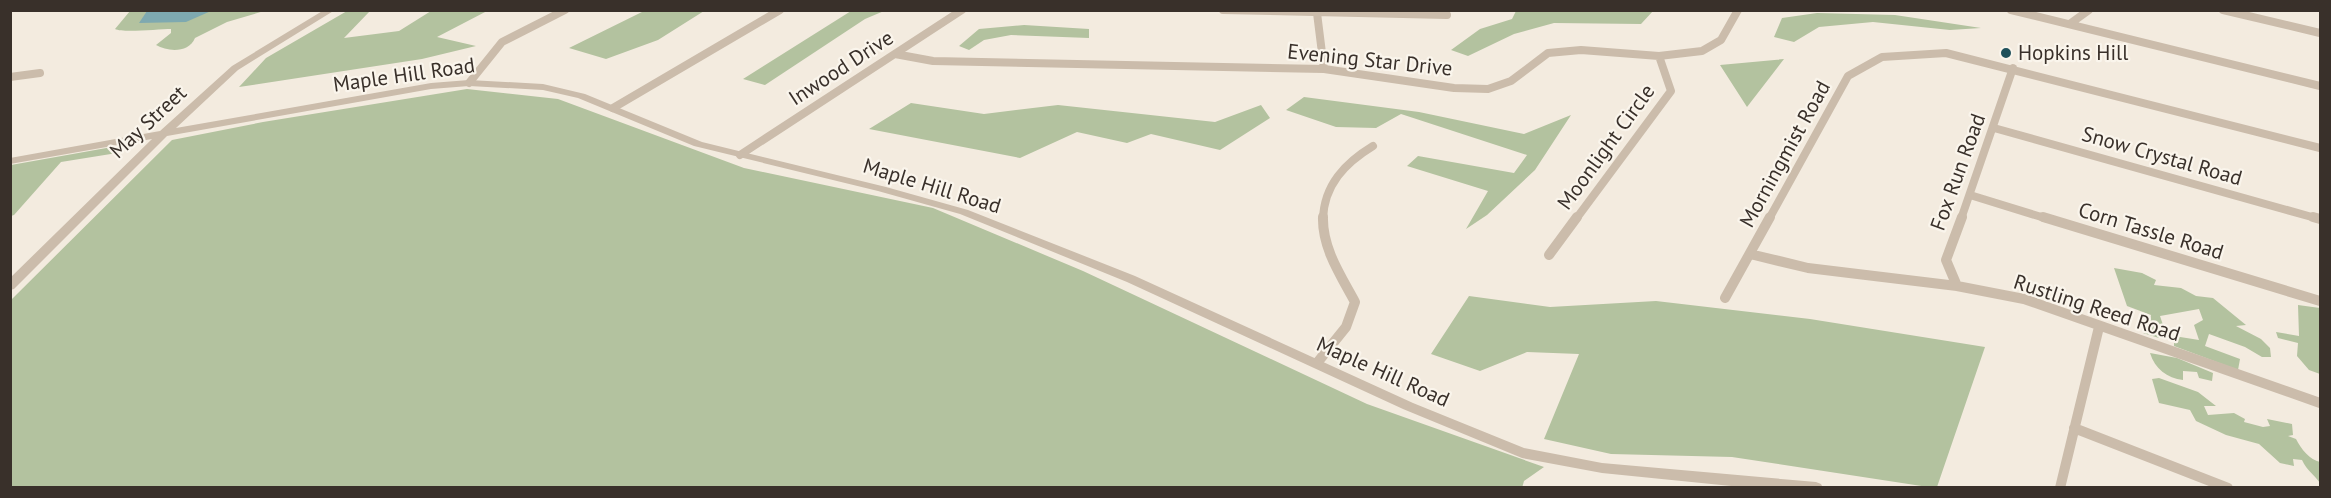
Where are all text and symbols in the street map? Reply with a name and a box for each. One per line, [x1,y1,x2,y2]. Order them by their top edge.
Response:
street label: Inwood Drive [783,24,898,111]
street label: Evening Star Drive [1286,37,1454,82]
place label: Hopkins Hill [2018,39,2128,66]
marker: Hopkins Hill [1999,46,2013,60]
street label: Maple Hill Road [331,51,477,98]
street label: Morningmist Road [1733,76,1836,232]
street label: May Street [104,79,192,164]
street label: Moonlight Circle [1551,79,1660,215]
street label: Fox Run Road [1924,110,1991,234]
street label: Snow Crystal Road [2079,120,2245,191]
street label: Maple Hill Road [860,152,1004,219]
street label: Corn Tassle Road [2075,196,2227,265]
street label: Rustling Reed Road [2010,268,2184,347]
street label: Maple Hill Road [1312,330,1454,413]

